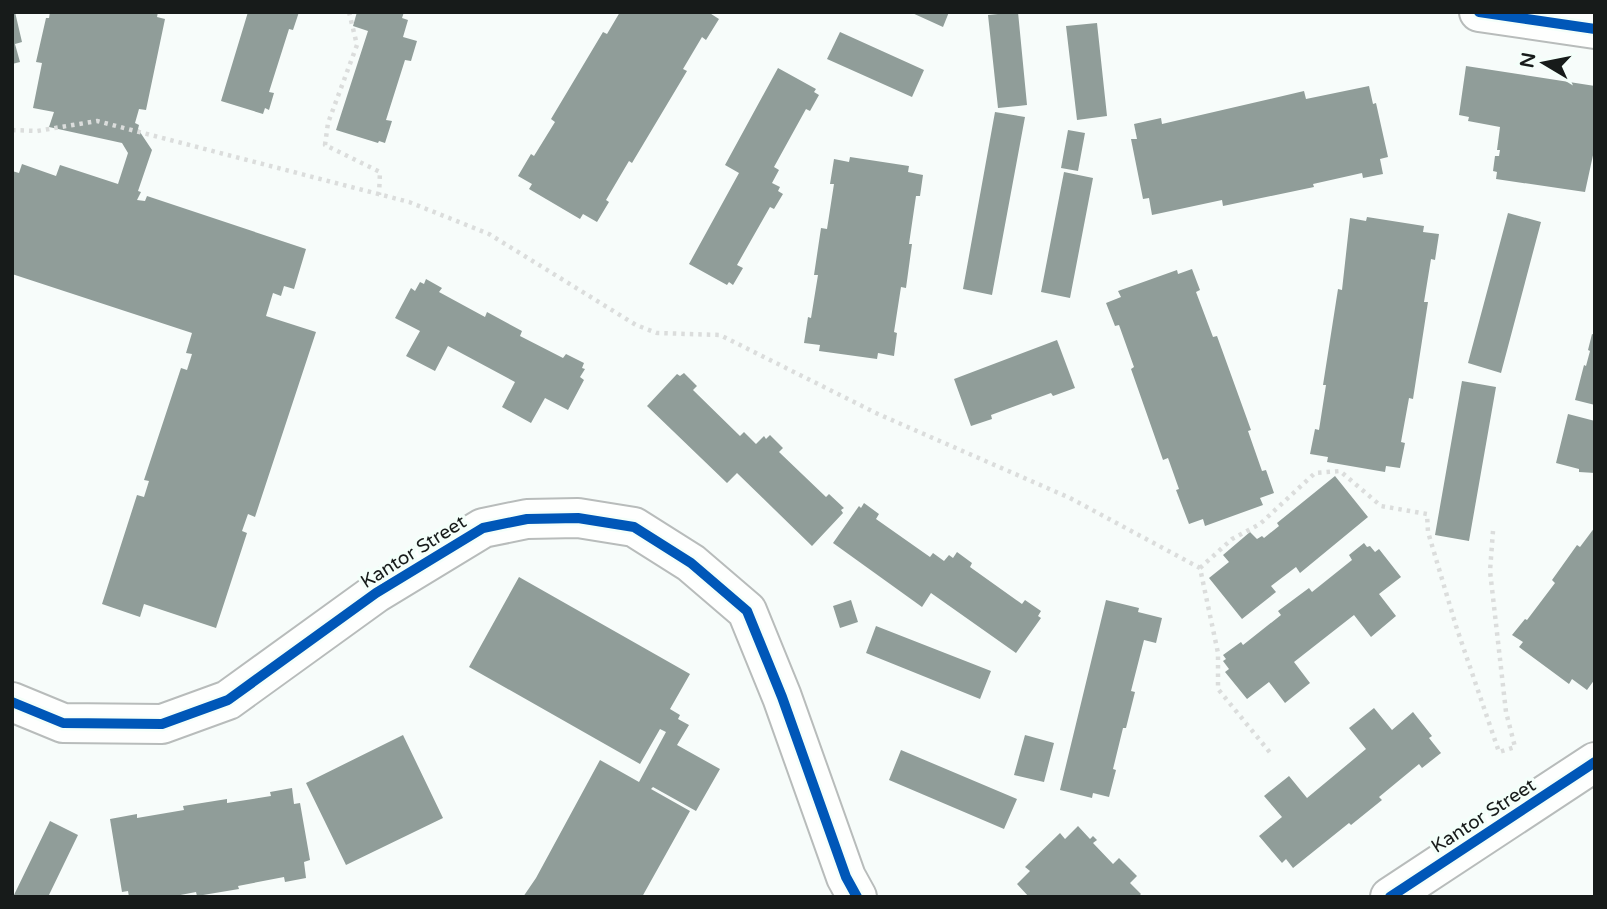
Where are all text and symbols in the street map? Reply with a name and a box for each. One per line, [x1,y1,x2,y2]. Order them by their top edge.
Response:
north arrow [1509,28,1579,98]
text: N [1516,51,1540,70]
street label: Kantor Street [357,511,470,593]
street label: Kantor Street [1427,774,1540,858]

